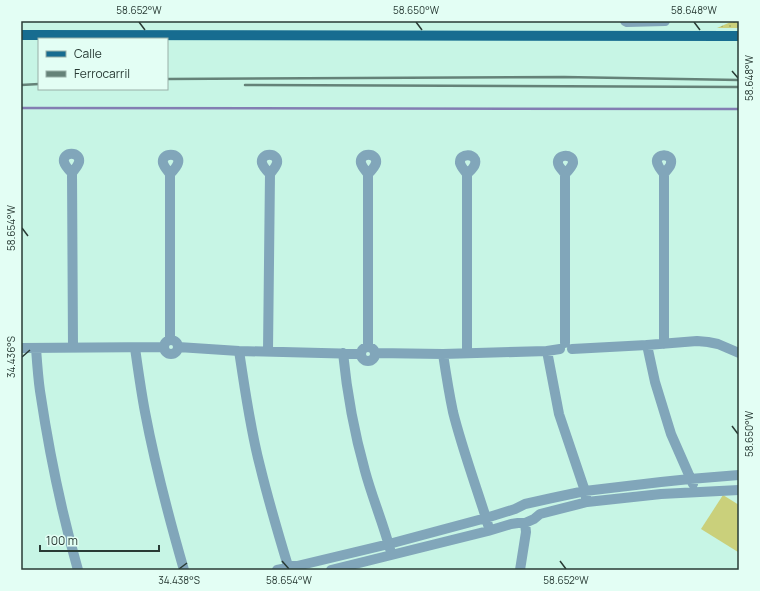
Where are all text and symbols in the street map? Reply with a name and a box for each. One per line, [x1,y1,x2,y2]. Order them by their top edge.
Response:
text: 58.652°W [116,3,162,17]
text: 58.650°W [393,3,440,17]
text: 58.648°W [671,3,718,17]
legend [38,38,168,90]
text: Calle [74,45,102,62]
text: 58.648°W [742,54,756,101]
text: Ferrocarril [74,65,130,82]
text: 58.654°W [4,204,18,251]
text: 34.436°S [4,336,18,378]
text: 58.650°W [742,410,756,457]
scale bar [40,527,159,553]
text: 100 m [46,532,78,549]
text: 34.438°S [158,573,200,587]
text: 58.654°W [266,573,313,587]
text: 58.652°W [543,573,589,587]

